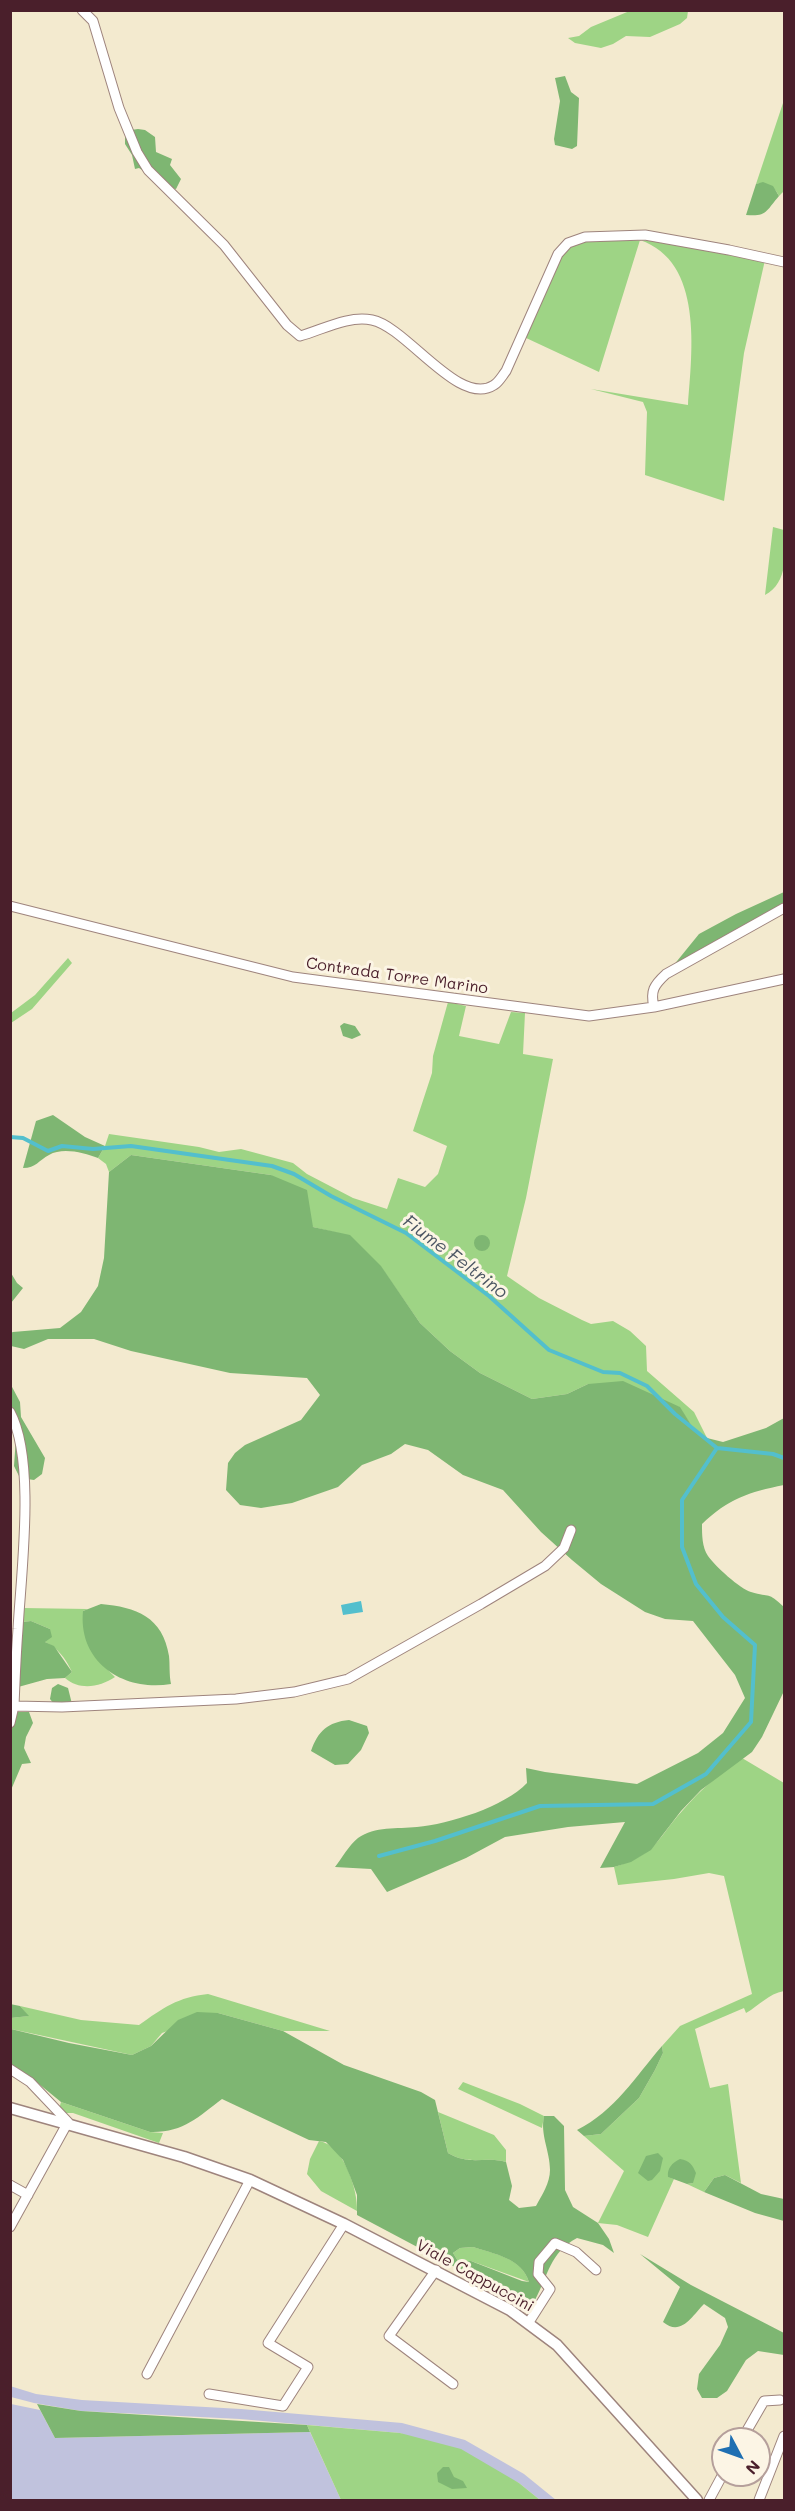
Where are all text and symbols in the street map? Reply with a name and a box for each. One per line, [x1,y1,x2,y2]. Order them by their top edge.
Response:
street label: Contrada Torre Marino [305,954,489,998]
water label: Fiume Feltrino [398,1211,512,1303]
street label: Viale Cappuccini [413,2236,537,2316]
north arrow [711,2427,771,2487]
text: N [742,2456,765,2479]

